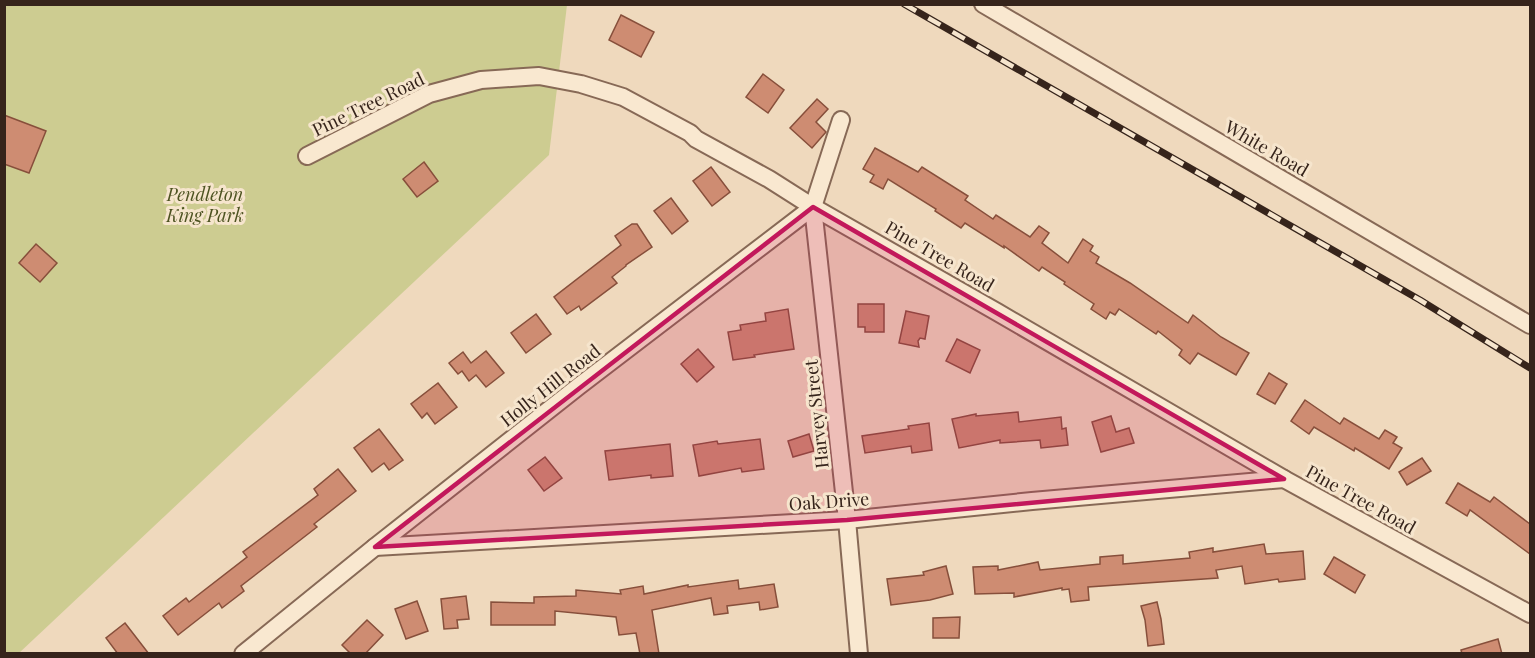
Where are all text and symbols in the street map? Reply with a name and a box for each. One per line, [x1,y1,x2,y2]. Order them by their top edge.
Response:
street label: Pine Tree Road [308,66,429,142]
street label: White Road [1220,114,1314,182]
park label: Pendleton King Park [165,182,244,227]
street label: Pine Tree Road [881,215,999,297]
street label: Holly Hill Road [495,338,605,432]
street label: Harvey Street [798,358,834,470]
street label: Pine Tree Road [1302,459,1421,539]
street label: Oak Drive [788,486,870,516]

